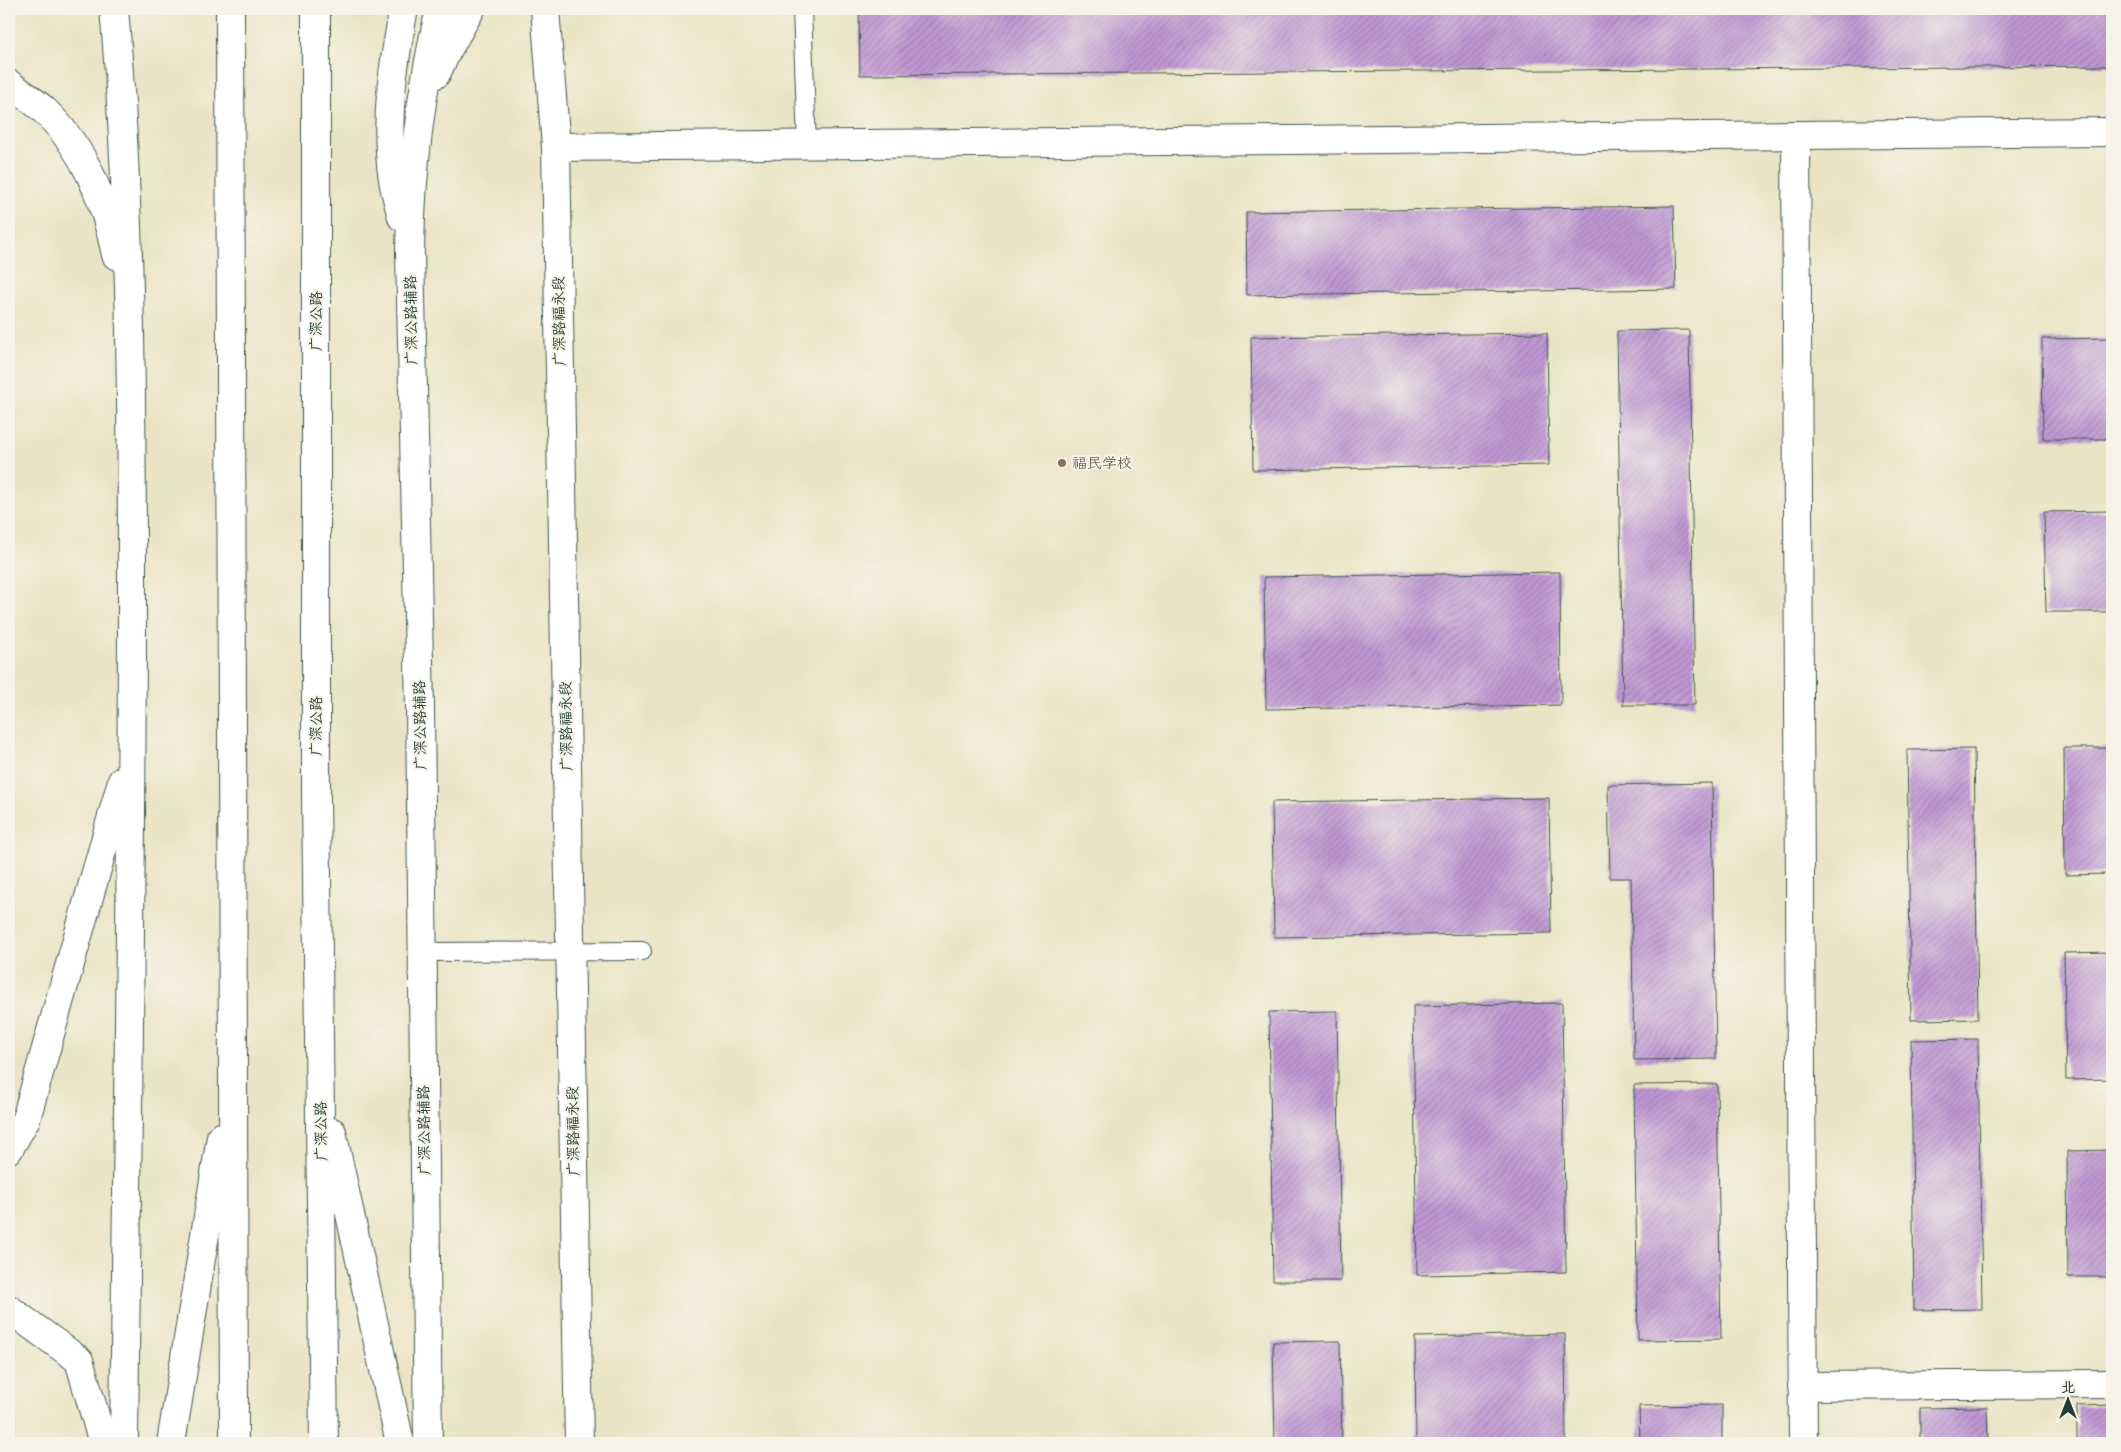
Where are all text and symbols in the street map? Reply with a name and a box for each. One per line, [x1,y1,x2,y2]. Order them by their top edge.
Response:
street label: 广深公路辅路 [403,275,423,365]
street label: 广深路福永段 [551,276,571,366]
street label: 广深公路 [309,291,327,351]
place label: 福民学校 [1072,455,1132,474]
marker: 福民学校 [1056,457,1068,469]
street label: 广深公路辅路 [412,680,432,770]
street label: 广深路福永段 [558,681,578,771]
street label: 广深公路 [309,696,327,756]
street label: 广深公路辅路 [416,1085,436,1175]
street label: 广深路福永段 [565,1086,585,1176]
street label: 广深公路 [313,1101,333,1161]
north arrow [2044,1374,2094,1424]
text: 北 [2061,1381,2075,1398]

